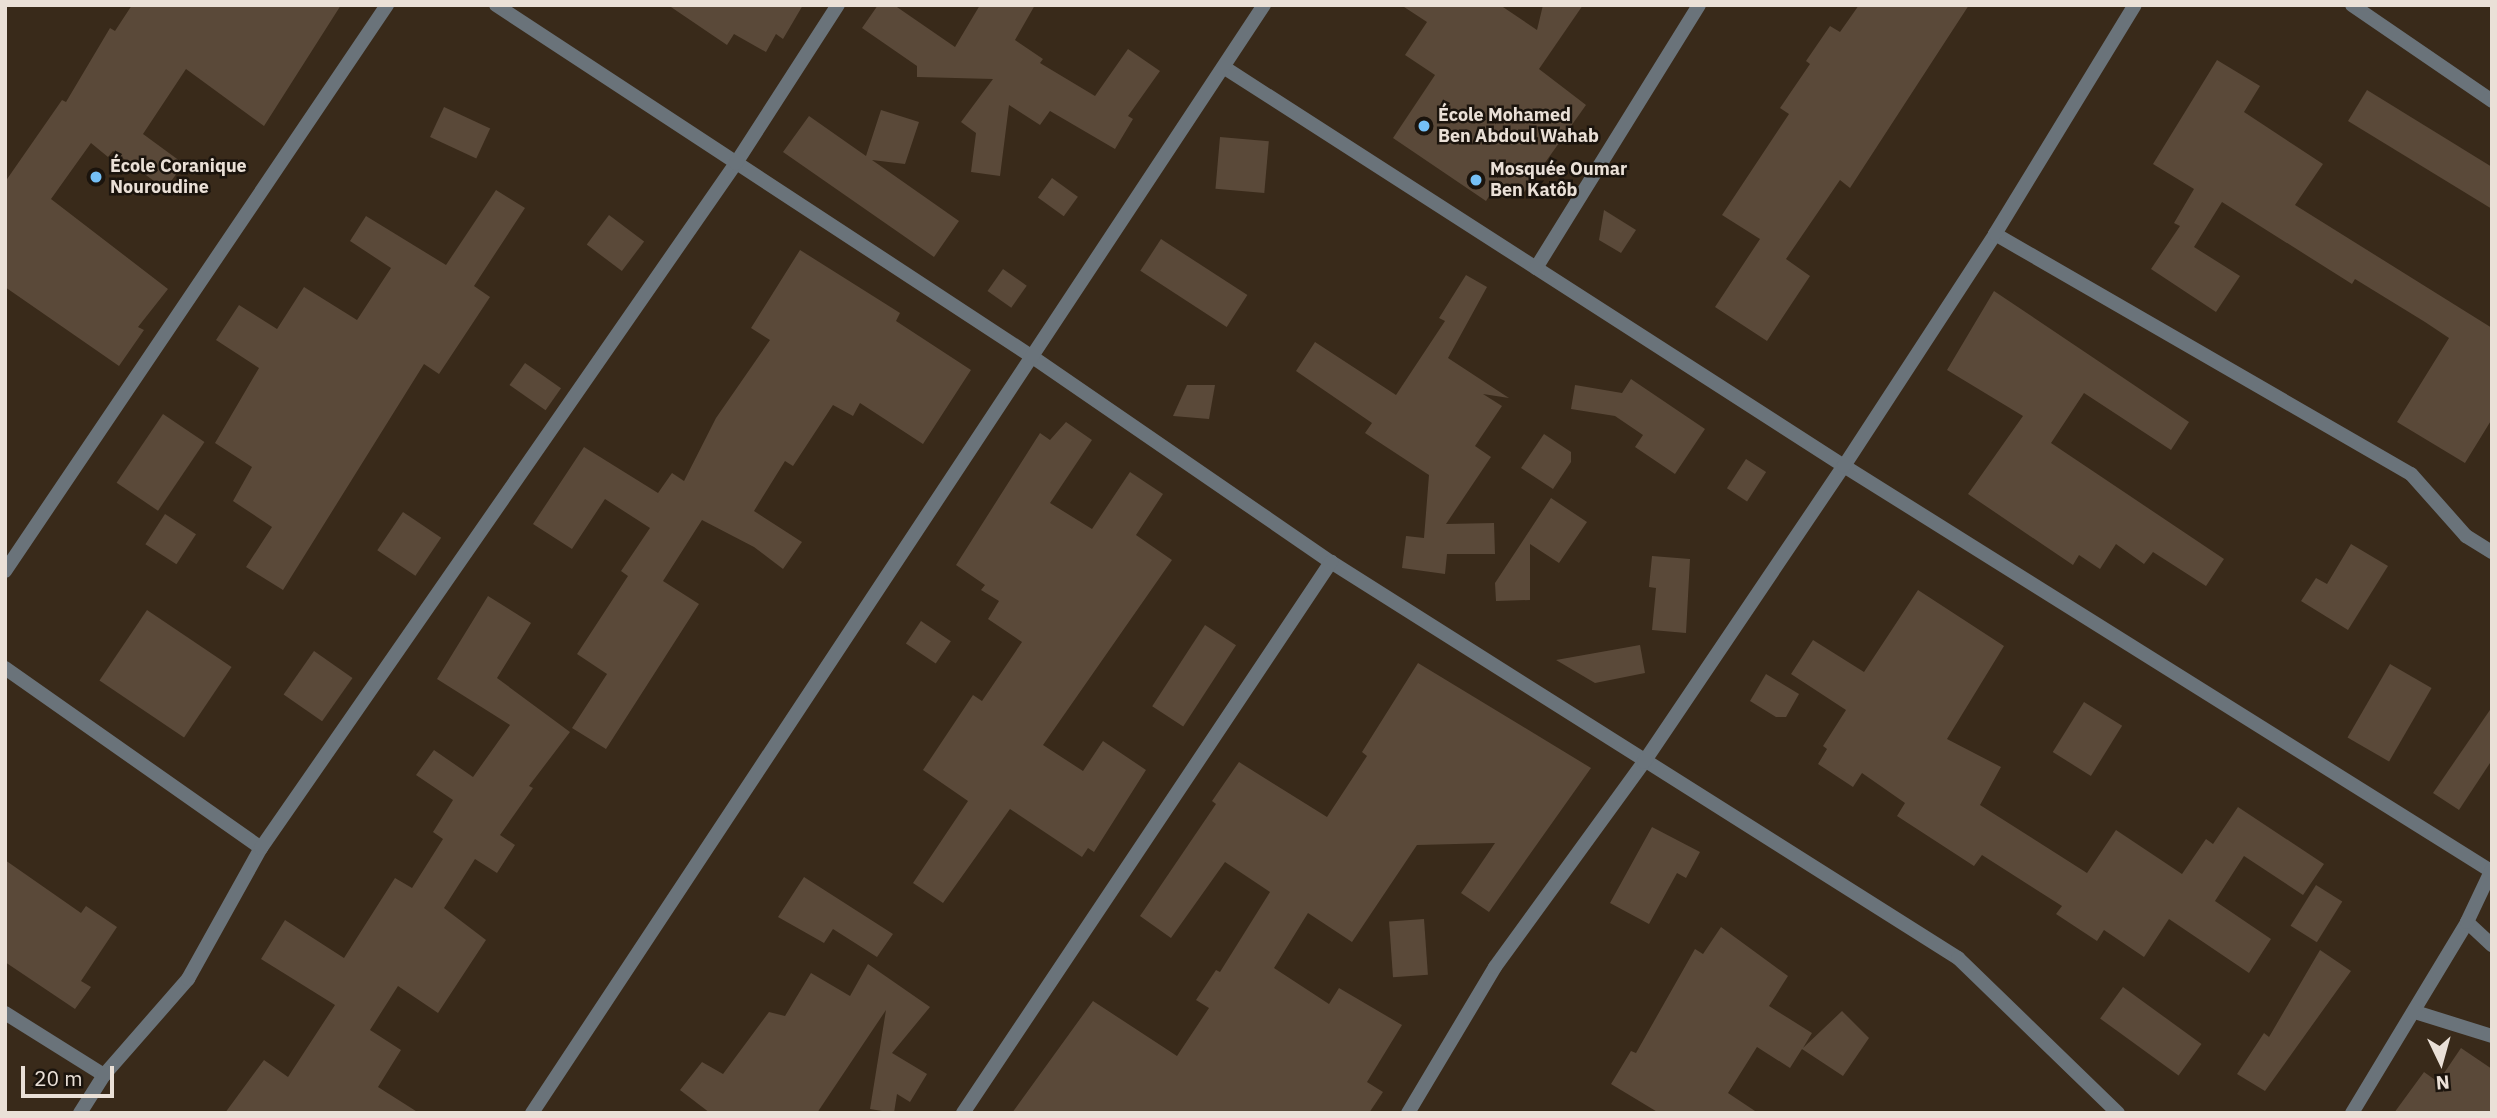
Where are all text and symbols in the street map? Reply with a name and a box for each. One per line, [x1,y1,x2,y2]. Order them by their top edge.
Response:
place label: École Mohamed Ben Abdoul Wahab [1438,105,1599,148]
marker: École Mohamed Ben Abdoul Wahab [1416,118,1432,134]
place label: École Coranique Nouroudine [110,156,247,198]
place label: Mosquée Oumar Ben Katôb [1490,159,1627,202]
marker: École Coranique Nouroudine [88,169,104,185]
marker: Mosquée Oumar Ben Katôb [1468,172,1484,188]
north arrow [2406,1027,2476,1097]
scale bar [24,1052,117,1096]
text: 20 m [34,1064,83,1092]
text: N [2435,1070,2451,1095]

